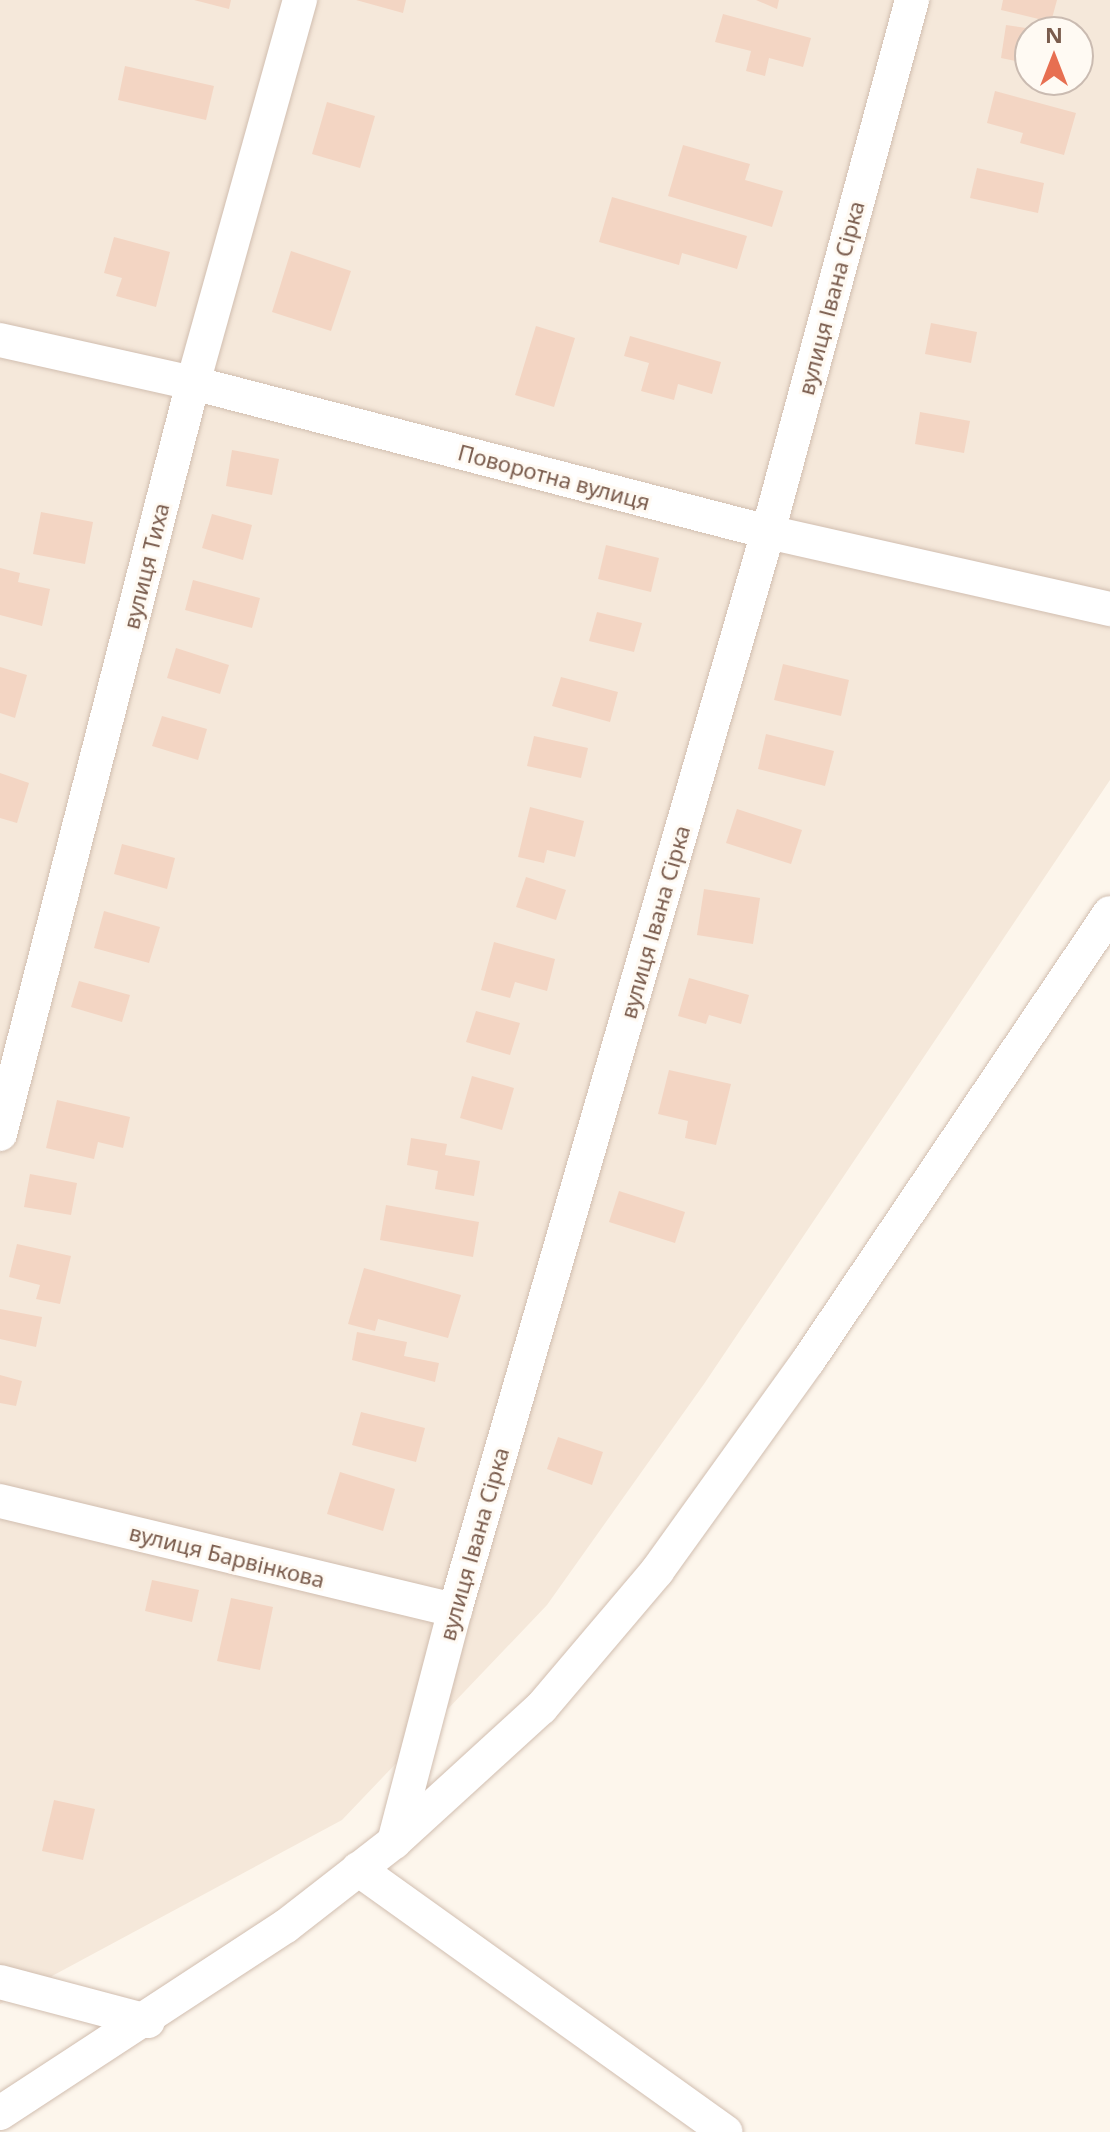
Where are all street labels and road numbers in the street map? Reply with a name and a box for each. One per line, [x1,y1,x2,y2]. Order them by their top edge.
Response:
street label: вулиця Івана Сірка [792,198,870,398]
street label: Поворотна вулиця [455,439,653,515]
street label: вулиця Тиха [118,500,174,632]
street label: вулиця Івана Сірка [615,822,695,1022]
street label: вулиця Івана Сірка [434,1444,514,1644]
street label: вулиця Барвінкова [127,1519,327,1593]

